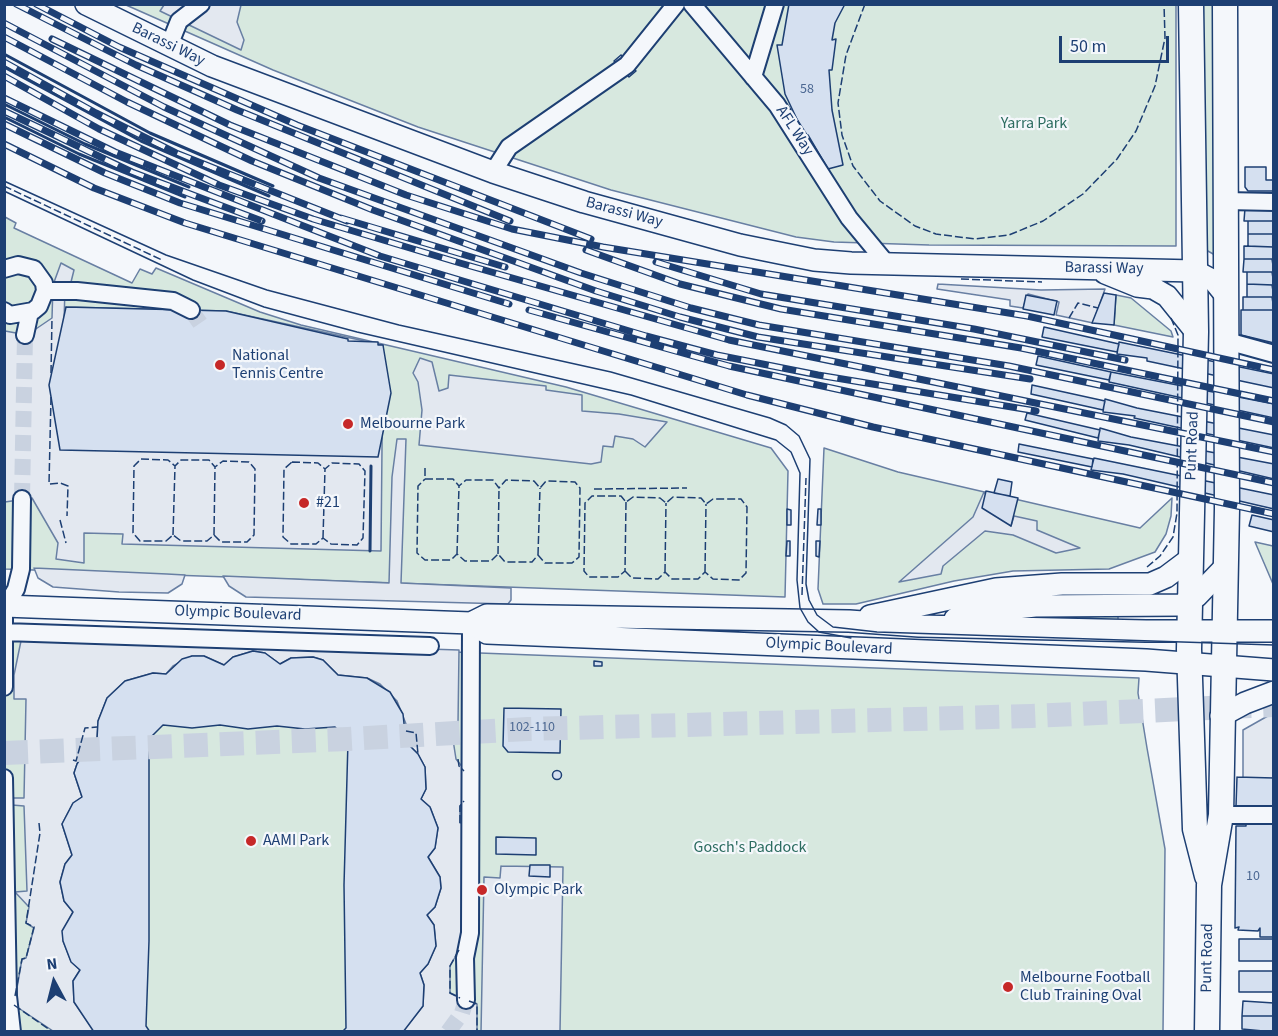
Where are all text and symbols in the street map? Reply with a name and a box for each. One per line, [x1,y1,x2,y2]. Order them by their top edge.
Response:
street label: Barassi Way [128,19,208,71]
scale bar [1062,24,1172,62]
text: 50 m [1070,34,1106,59]
house number: 58 [800,82,814,98]
street label: AFL Way [771,103,817,159]
park label: Yarra Park [1001,114,1067,134]
street label: Barassi Way [583,193,665,233]
street label: Barassi Way [1064,259,1144,279]
place label: National Tennis Centre [232,346,323,384]
marker: National Tennis Centre [213,358,227,372]
street label: Punt Road [1182,411,1204,481]
place label: Melbourne Park [360,414,465,434]
marker: Melbourne Park [341,417,355,431]
place label: #21 [316,493,340,513]
marker: #21 [297,496,311,510]
street label: Olympic Boulevard [174,602,302,626]
street label: Olympic Boulevard [765,634,893,660]
house number: 102-110 [509,720,555,736]
place label: AAMI Park [263,831,329,851]
marker: AAMI Park [244,834,258,848]
park label: Gosch's Paddock [694,838,806,858]
house number: 10 [1246,869,1260,885]
place label: Olympic Park [494,880,583,900]
marker: Olympic Park [475,883,489,897]
street label: Punt Road [1198,923,1218,993]
north arrow [24,952,84,1012]
text: N [45,953,58,976]
place label: Melbourne Football Club Training Oval [1020,968,1150,1006]
marker: Melbourne Football Club Training Oval [1001,980,1015,994]

